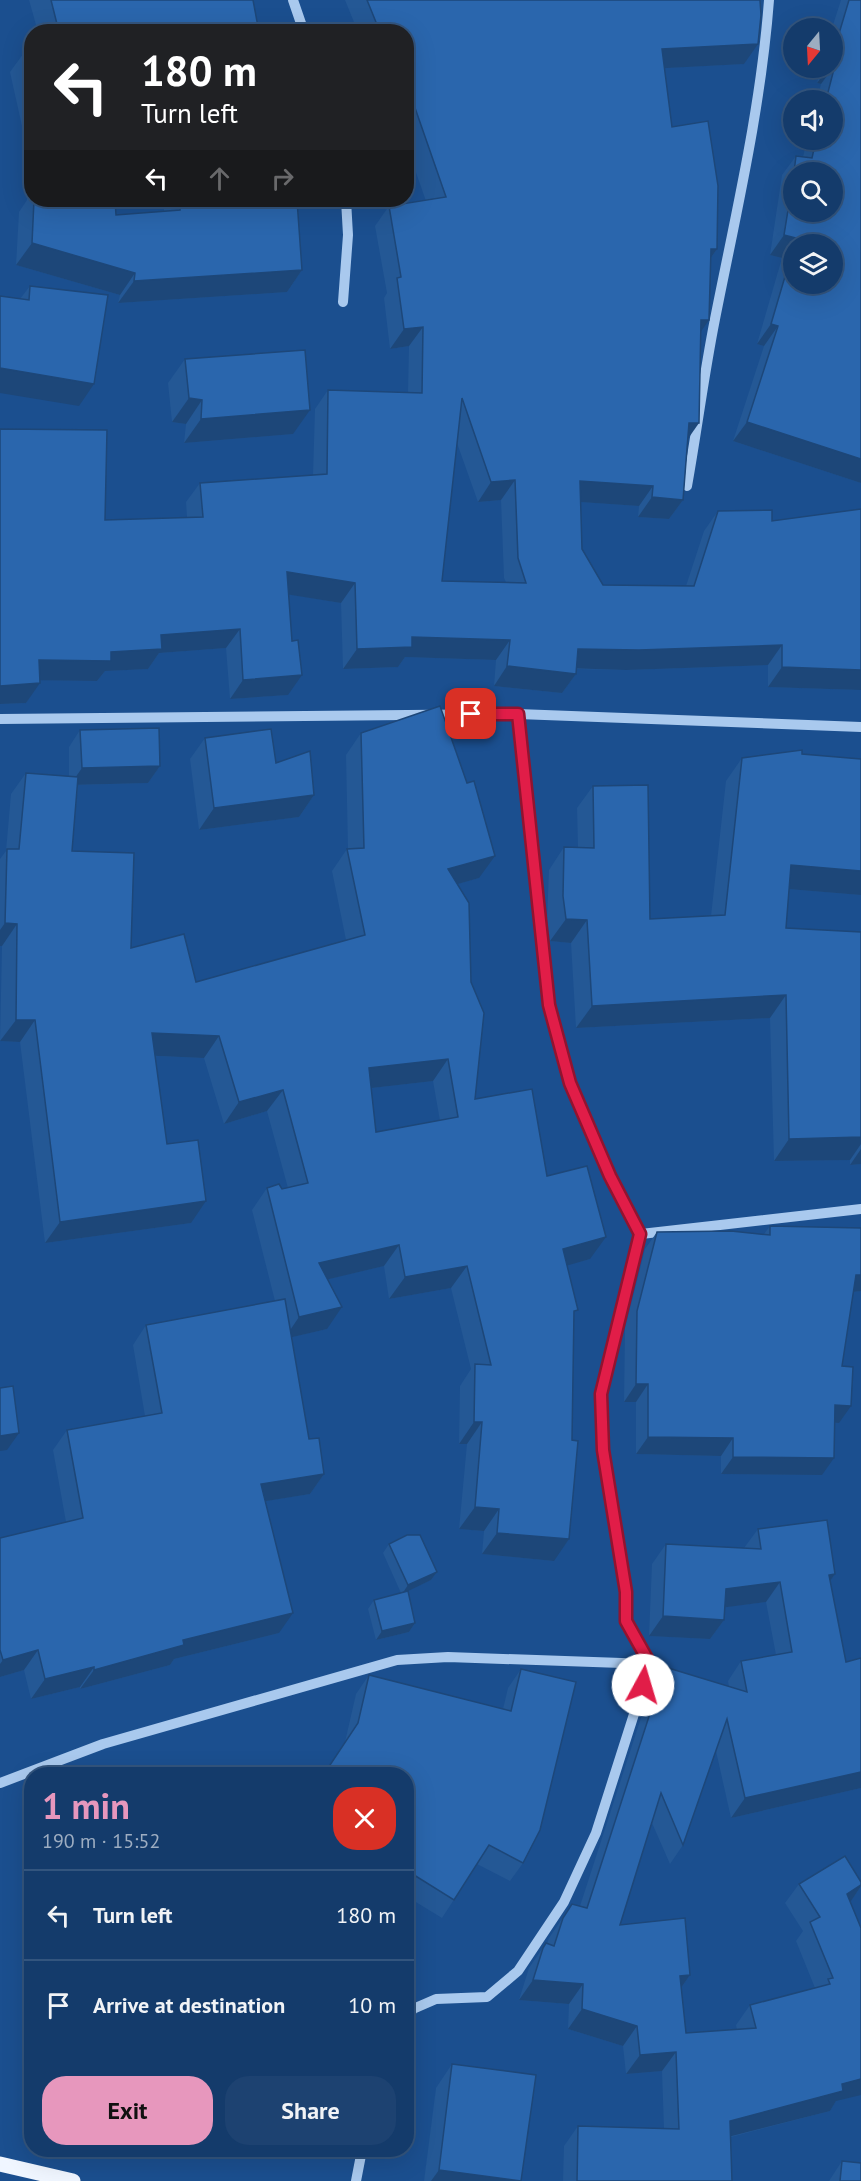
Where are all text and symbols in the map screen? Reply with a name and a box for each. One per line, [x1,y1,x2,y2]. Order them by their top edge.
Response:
north arrow [783,18,843,78]
map controls [783,18,843,294]
text: 180 m [141,43,257,98]
icon: left [42,48,120,126]
button: sound [783,90,843,150]
text: Turn left [141,96,238,130]
icon: left [140,162,173,195]
icon: ahead [203,162,236,195]
icon: right [266,162,299,195]
button: search [783,162,843,222]
button: layers [783,234,843,294]
pin [445,688,496,739]
icon: arrive [454,697,487,730]
position arrow [611,1653,675,1717]
text: 1 min [42,1782,130,1829]
button: close [333,1787,396,1850]
text: 190 m · 15:52 [42,1828,160,1854]
icon: left [42,1899,75,1932]
text: Turn left [93,1901,173,1929]
text: 180 m [336,1901,396,1929]
icon: arrive [42,1989,75,2022]
text: Arrive at destination [93,1991,285,2019]
text: 10 m [348,1991,396,2019]
button: Exit [42,2076,213,2145]
button: Share [225,2076,396,2145]

